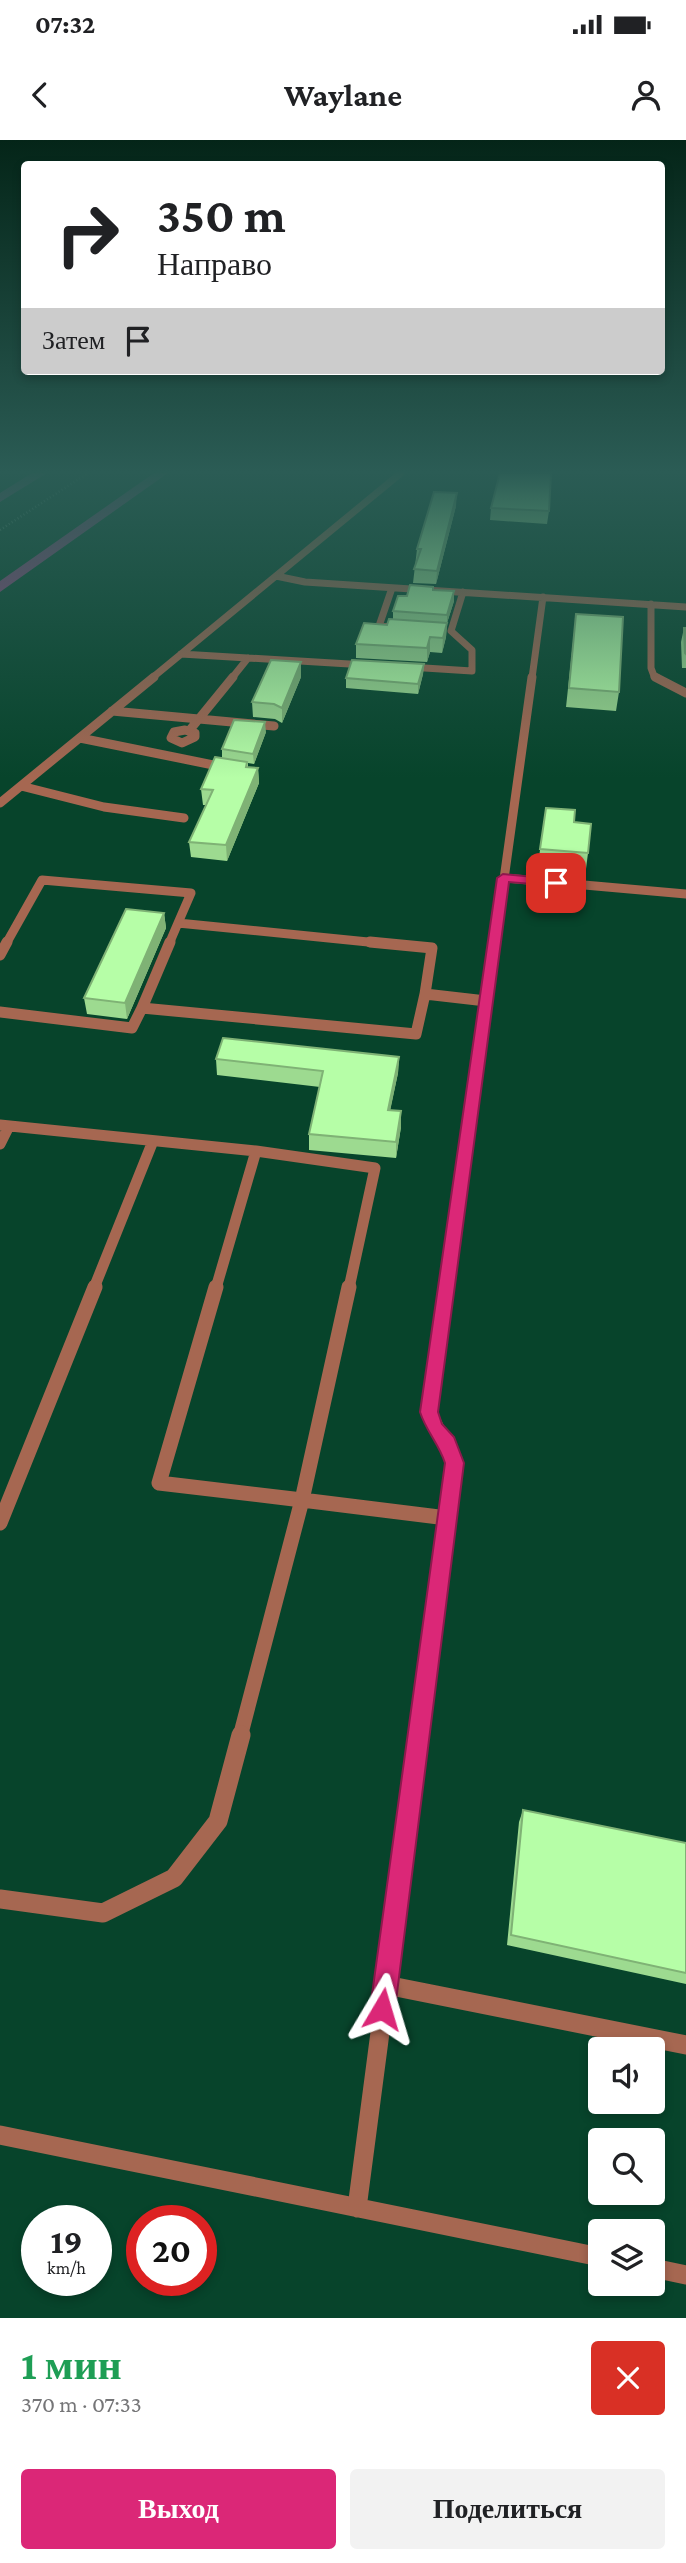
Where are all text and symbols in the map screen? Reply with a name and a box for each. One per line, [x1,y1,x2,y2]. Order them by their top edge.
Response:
text: 07:32 [35,10,95,39]
icon: back [21,76,59,114]
icon: person [627,76,665,114]
text: Waylane [284,77,402,113]
text: 350 m [157,188,286,243]
icon: right [42,189,133,280]
text: Направо [157,246,272,282]
icon: arrive [119,322,157,360]
text: Затем [42,326,105,355]
pin [526,853,586,913]
icon: arrive [537,864,575,902]
position arrow [345,1972,419,2046]
map controls [588,2037,665,2296]
button: sound [588,2037,665,2114]
button: search [588,2128,665,2205]
speed limit sign: 20 [126,2205,217,2296]
button: layers [588,2219,665,2296]
text: 19 [50,2222,83,2261]
text: km/h [47,2258,86,2278]
text: 1 мин [21,2341,122,2388]
button: close [591,2341,665,2415]
text: 370 m · 07:33 [21,2391,142,2417]
button: Выход [21,2469,336,2549]
button: Поделиться [350,2469,665,2549]

